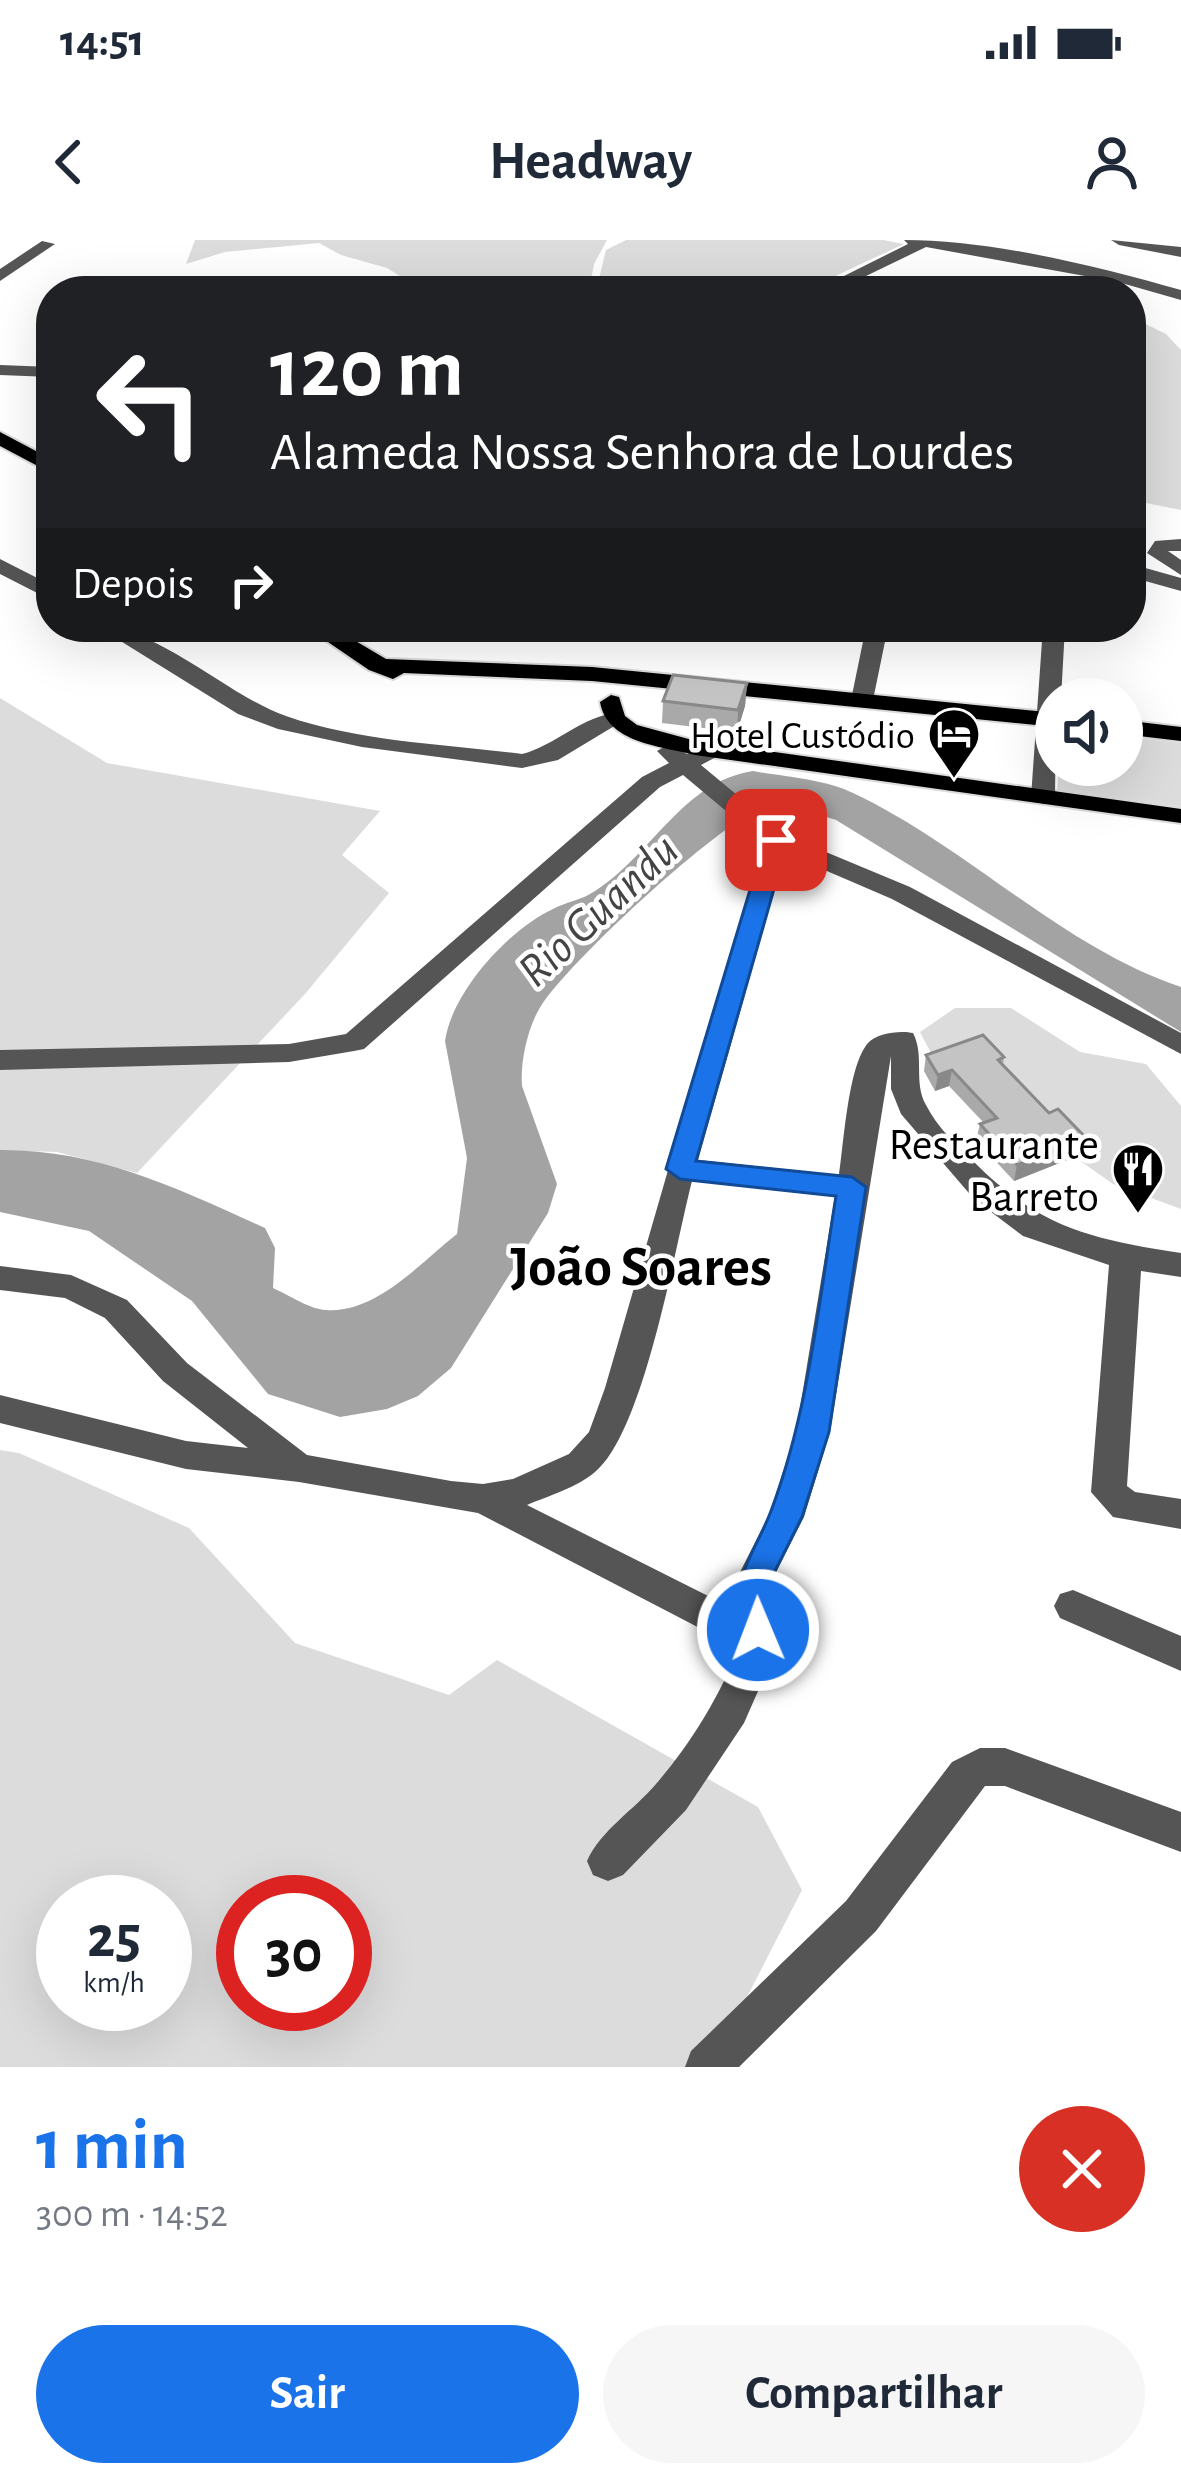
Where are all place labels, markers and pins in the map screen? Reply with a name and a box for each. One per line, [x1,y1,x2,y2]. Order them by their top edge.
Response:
hotel icon: Hotel Custódio [926,706,982,780]
place label: Hotel Custódio [690,717,915,756]
pin [725,789,827,891]
place label: Restaurante Barreto [888,1123,1099,1220]
restaurant icon: Restaurante Barreto [1110,1141,1166,1215]

